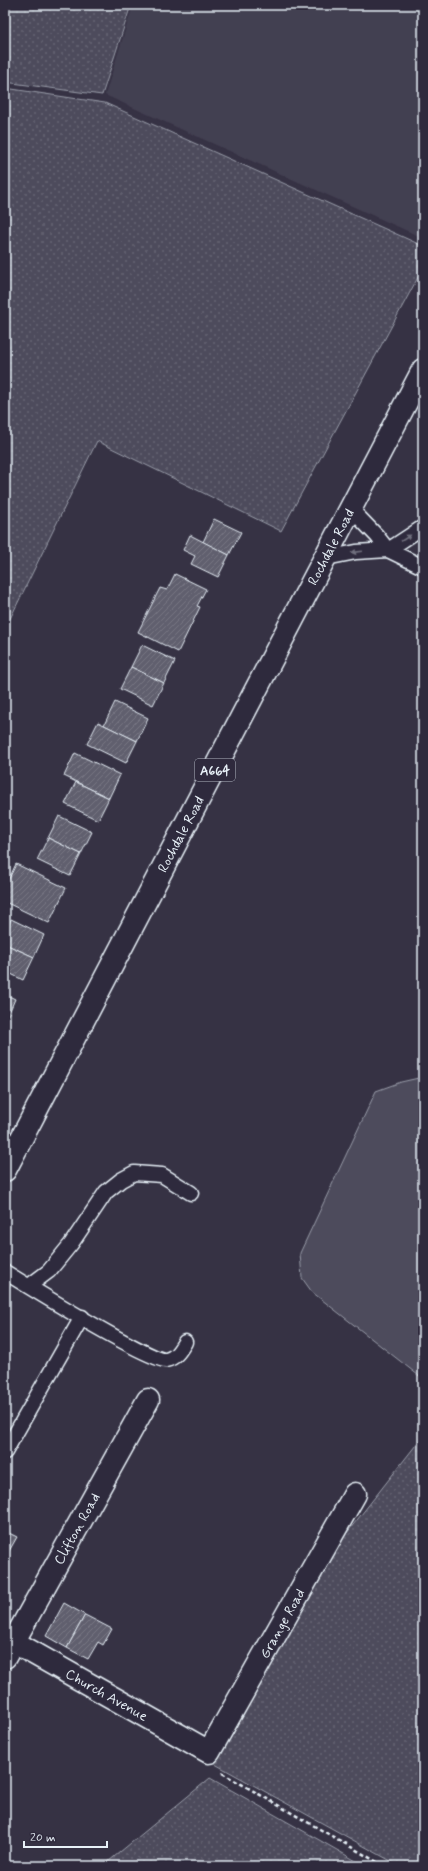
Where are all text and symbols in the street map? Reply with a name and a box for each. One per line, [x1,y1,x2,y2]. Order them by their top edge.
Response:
street label: Rochdale Road [304,506,359,589]
one-way arrow [400,535,411,542]
one-way arrow [351,549,363,555]
road number: A664 [195,759,235,781]
street label: Rochdale Road [154,793,209,876]
street label: Clifton Road [50,1490,104,1568]
street label: Grange Road [256,1586,310,1662]
street label: Church Avenue [62,1665,151,1726]
scale bar [24,1823,107,1849]
text: 20 m [30,1830,56,1846]

